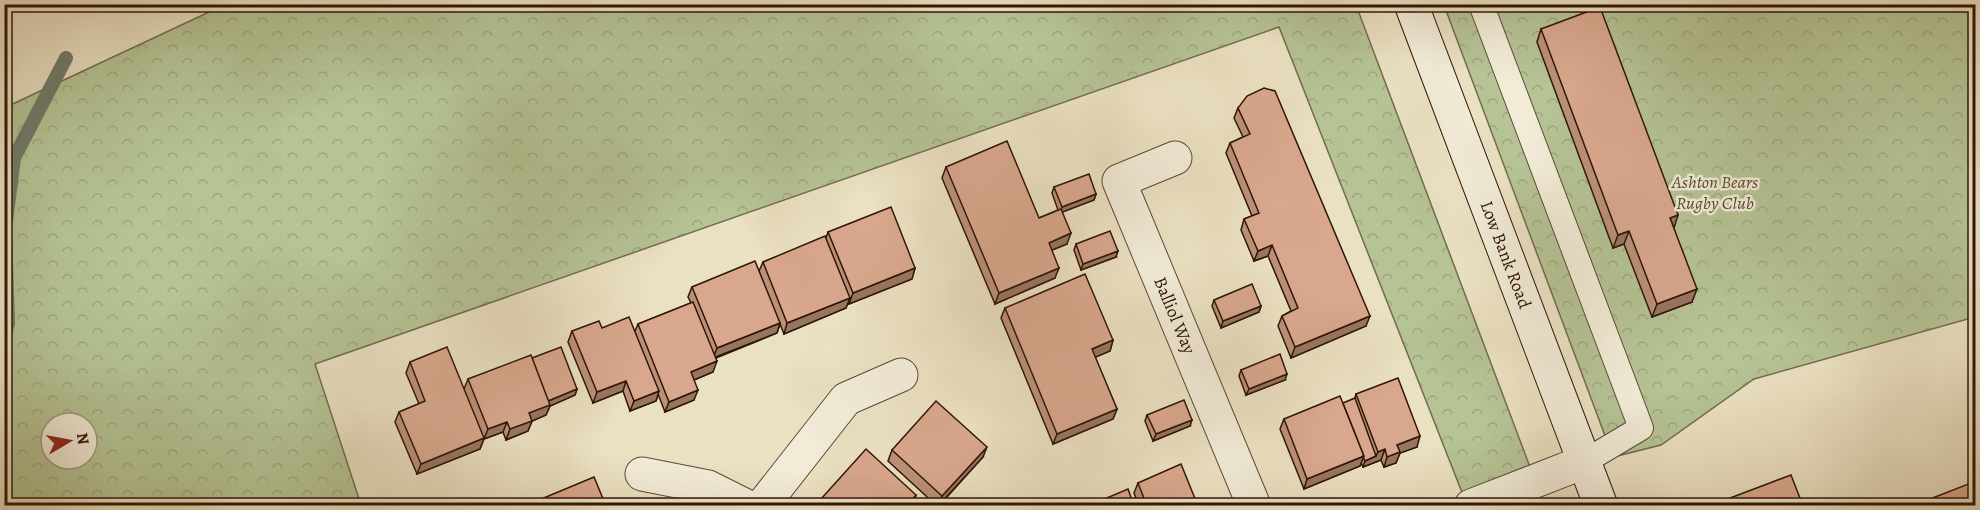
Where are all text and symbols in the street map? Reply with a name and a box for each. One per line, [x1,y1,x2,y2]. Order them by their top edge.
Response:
park label: Ashton Bears Rugby Club [1671,170,1758,215]
street label: Low Bank Road [1475,197,1537,312]
street label: Balliol Way [1148,273,1202,358]
north arrow [39,411,99,471]
text: N [71,431,95,447]

